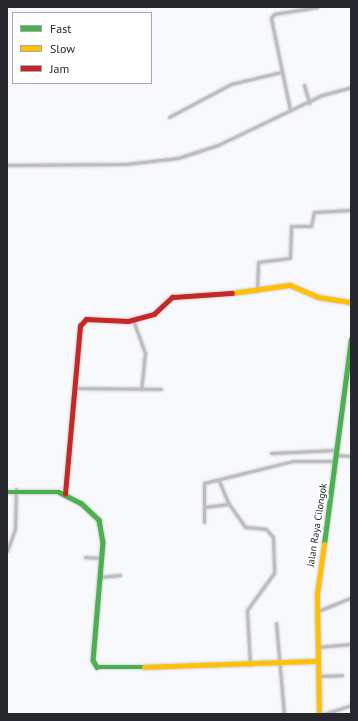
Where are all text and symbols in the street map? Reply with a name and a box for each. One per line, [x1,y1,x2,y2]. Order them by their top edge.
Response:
legend [12,12,152,84]
text: Fast [50,21,71,36]
text: Slow [50,41,75,56]
text: Jam [50,61,69,76]
street label: Jalan Raya Cilongok [304,482,330,568]

